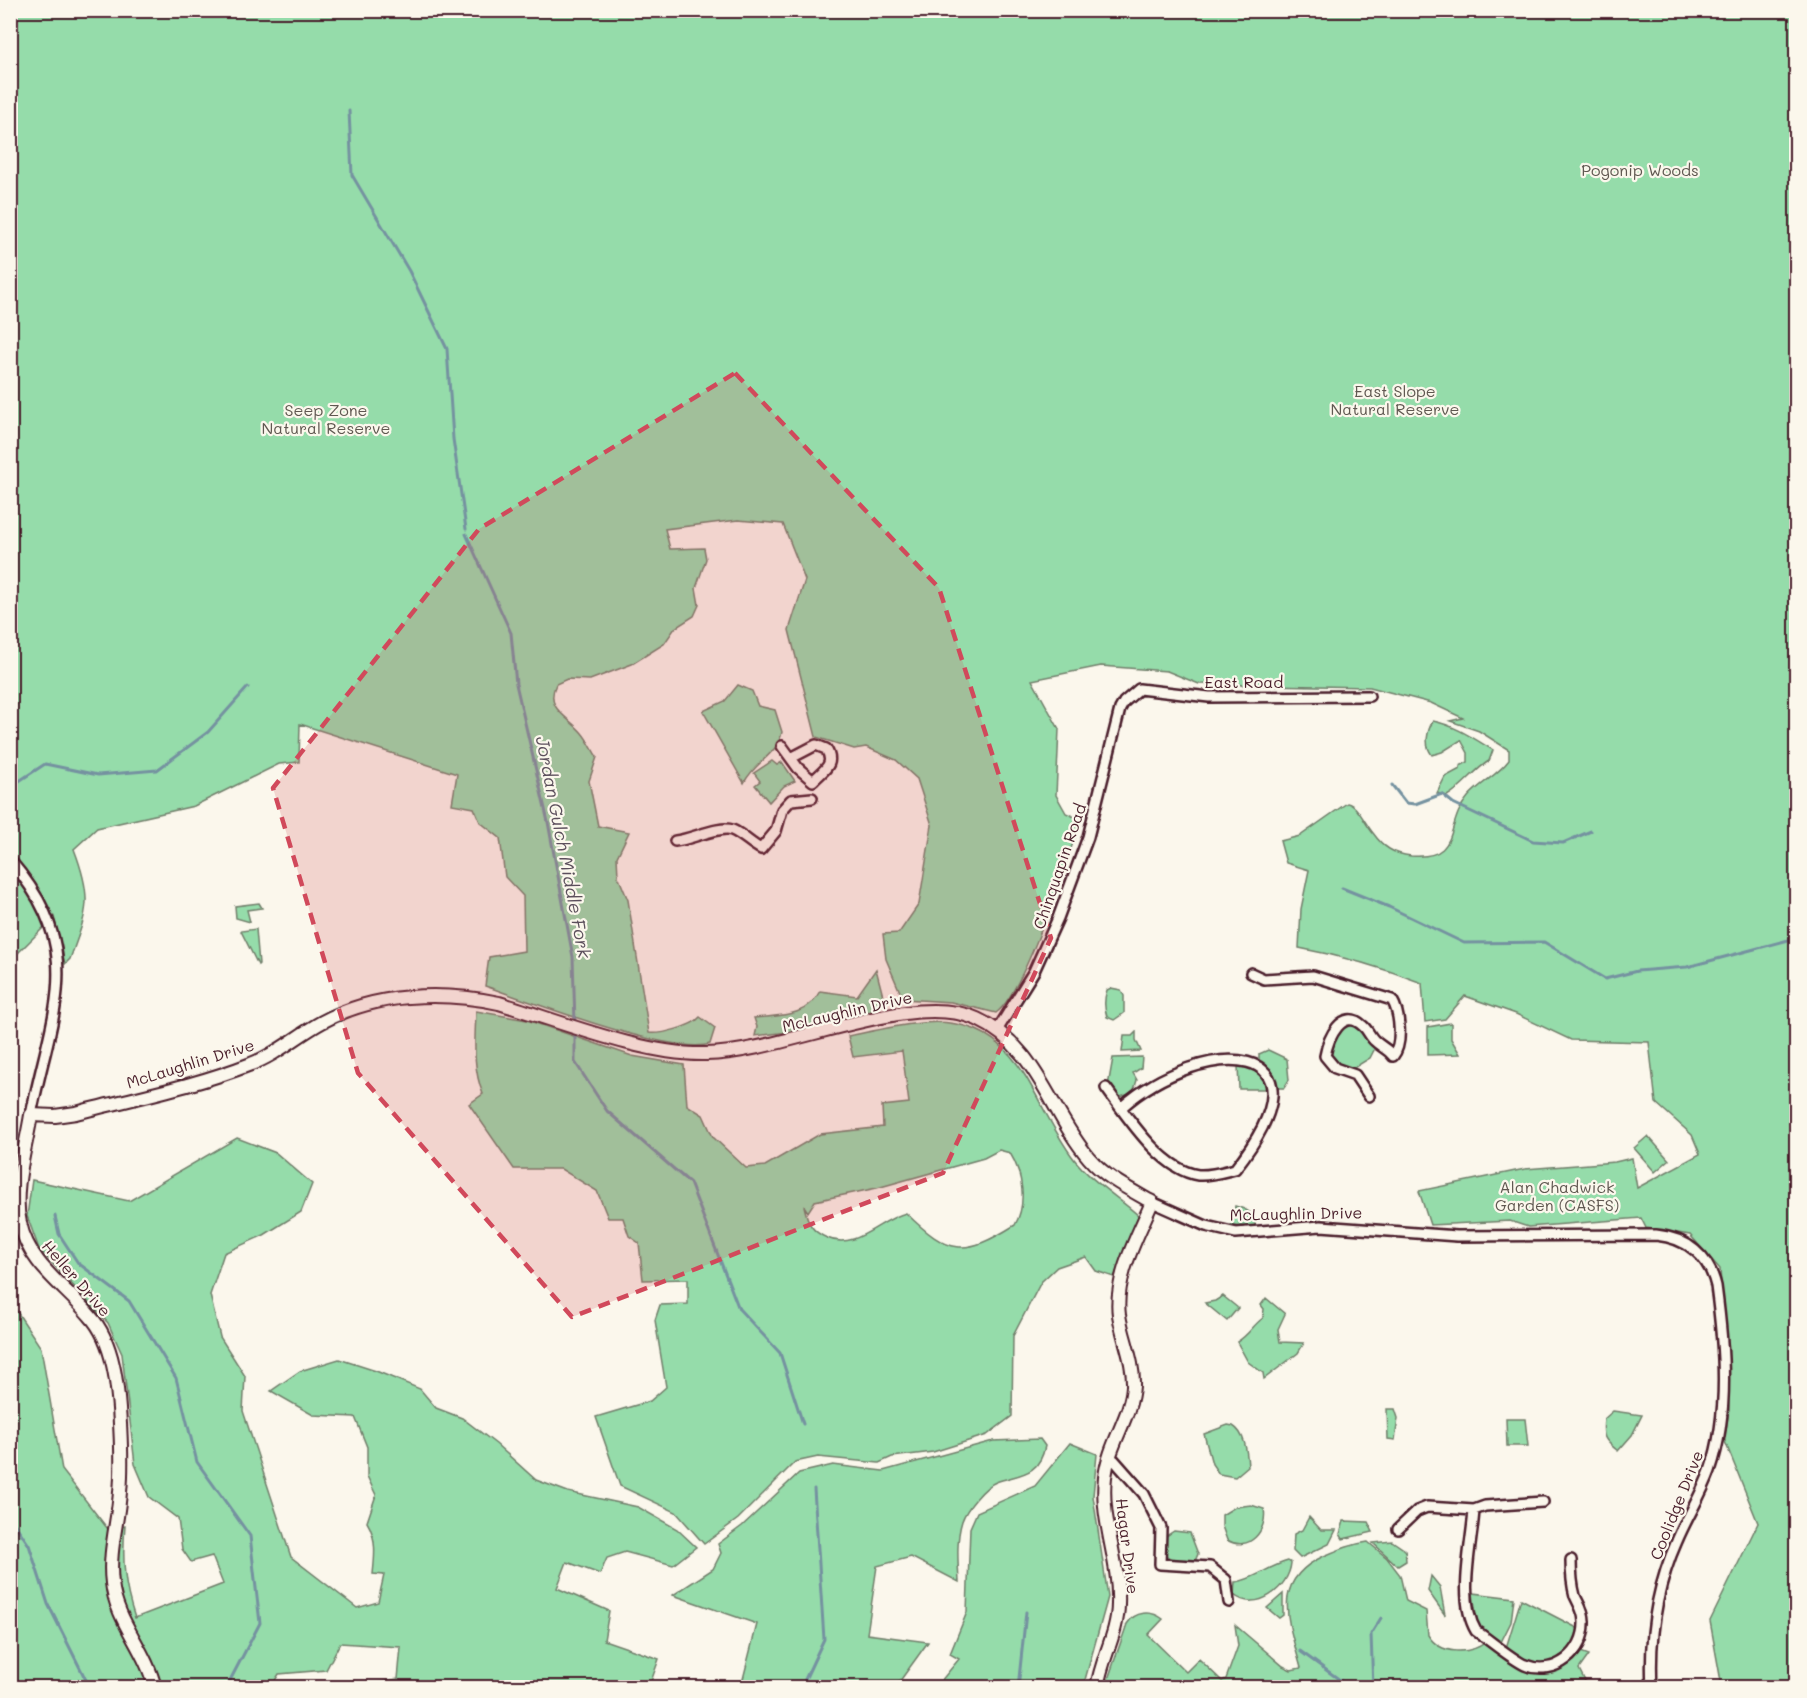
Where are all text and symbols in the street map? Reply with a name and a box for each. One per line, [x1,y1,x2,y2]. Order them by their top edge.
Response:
park label: Pogonip Woods [1581,159,1699,180]
park label: East Slope Natural Reserve [1331,380,1459,419]
park label: Seep Zone Natural Reserve [262,399,390,438]
street label: East Road [1205,671,1283,692]
water label: Jordan Gulch Middle Fork [531,734,597,960]
street label: Chinquapin Road [1028,800,1090,932]
street label: McLaughlin Drive [780,986,914,1036]
street label: McLaughlin Drive [123,1034,257,1092]
park label: Alan Chadwick Garden (CASFS) [1495,1176,1619,1215]
street label: McLaughlin Drive [1229,1201,1363,1225]
street label: Heller Drive [38,1235,116,1321]
street label: Coolidge Drive [1645,1447,1707,1563]
street label: Hagar Drive [1112,1497,1144,1595]

